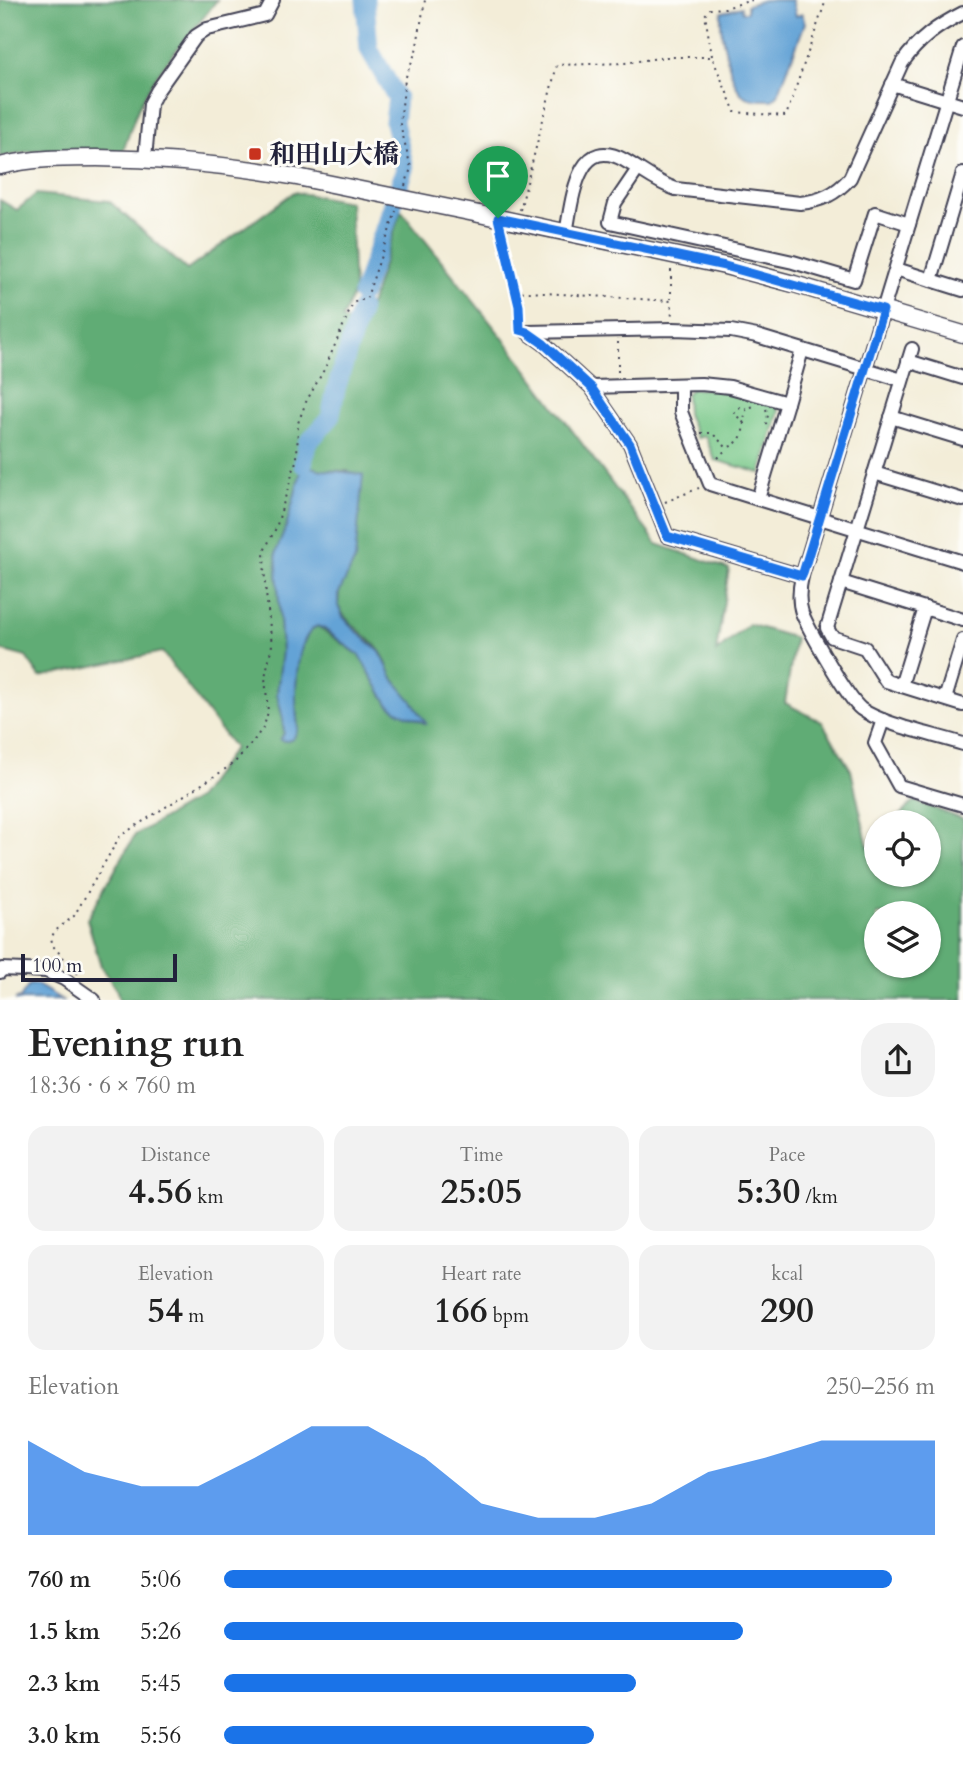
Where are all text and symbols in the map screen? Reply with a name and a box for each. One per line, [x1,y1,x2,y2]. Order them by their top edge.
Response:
place label: 和田山大橋 [269,137,399,172]
marker: 和田山大橋 [247,146,263,162]
pin [468,146,528,218]
icon: arrive [479,157,517,195]
map controls [864,810,941,978]
button: locate [864,810,941,887]
button: layers [864,901,941,978]
scale bar [21,951,177,983]
text: 100 m [32,953,82,979]
text: Evening run [28,1018,244,1070]
button: share [861,1023,935,1097]
text: 18:36 · 6 × 760 m [28,1070,196,1101]
text: Distance [141,1142,211,1168]
text: Time [460,1142,503,1168]
text: Pace [769,1142,806,1168]
text: 4.56 [128,1168,192,1216]
text: 25:05 [441,1168,522,1216]
text: 5:30 [736,1168,800,1216]
text: km [192,1184,223,1210]
text: /km [800,1184,838,1210]
text: Elevation [138,1261,214,1287]
text: Heart rate [441,1261,522,1287]
text: kcal [771,1261,803,1287]
text: 54 [147,1287,183,1335]
text: 166 [434,1287,488,1335]
text: 290 [760,1287,814,1335]
text: m [183,1303,204,1329]
text: bpm [488,1303,529,1329]
text: Elevation [28,1371,119,1402]
text: 250–256 m [826,1371,935,1402]
text: 760 m [28,1564,91,1595]
text: 5:06 [140,1564,181,1595]
text: 1.5 km [28,1616,100,1647]
text: 5:26 [140,1616,181,1647]
text: 2.3 km [28,1668,100,1699]
text: 5:45 [140,1668,181,1699]
text: 3.0 km [28,1720,100,1751]
text: 5:56 [140,1720,181,1751]

